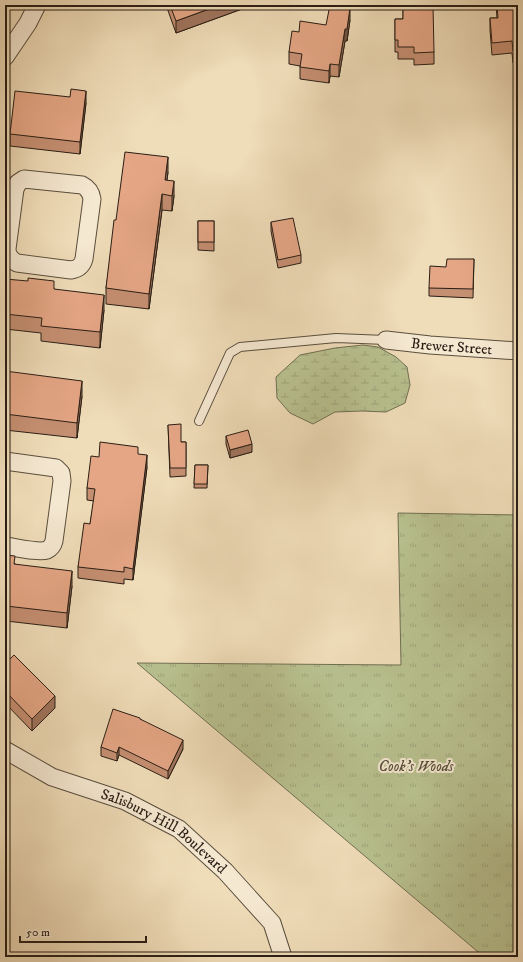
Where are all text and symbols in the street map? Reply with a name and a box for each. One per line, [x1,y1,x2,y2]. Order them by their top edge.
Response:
street label: Brewer Street [410,334,493,359]
park label: Cook's Woods [379,757,454,776]
street label: Salisbury Hill Boulevard [98,785,231,878]
scale bar [20,918,146,944]
text: 50 m [26,925,50,940]

